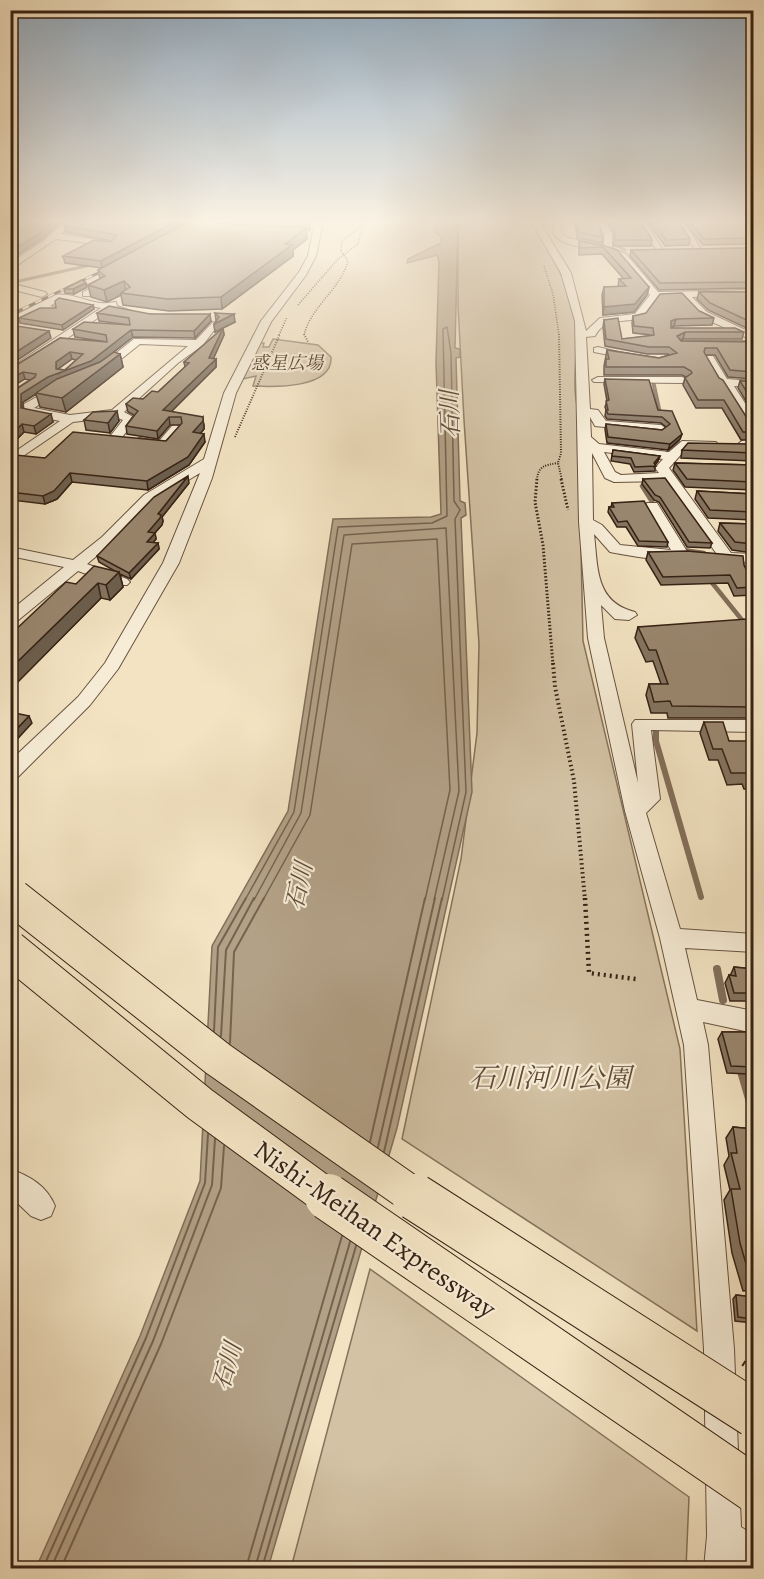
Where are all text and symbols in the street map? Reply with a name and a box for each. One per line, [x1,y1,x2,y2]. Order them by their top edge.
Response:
park label: 惑星広場 [251,351,325,375]
water label: 石川 [433,386,467,439]
water label: 石川 [278,856,321,913]
park label: 石川河川公園 [469,1060,635,1096]
street label: Nishi-Meihan Expressway [247,1132,504,1327]
water label: 石川 [205,1336,250,1393]

